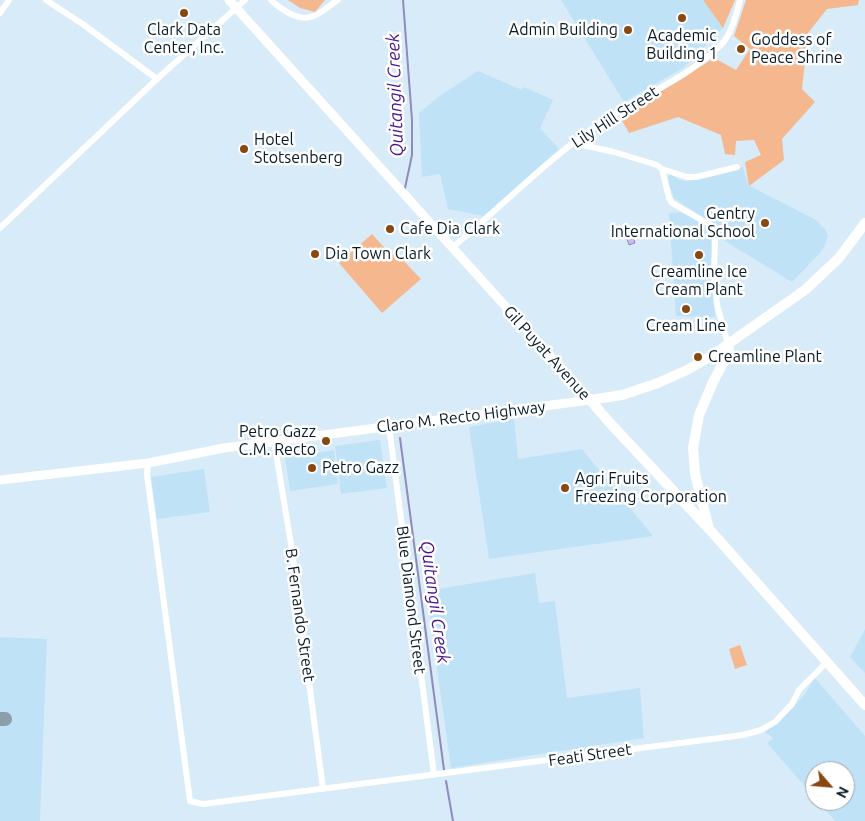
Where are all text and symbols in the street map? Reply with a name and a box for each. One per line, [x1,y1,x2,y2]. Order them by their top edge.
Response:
marker: Clark Data Center, Inc. [178,7,190,19]
marker: Academic Building 1 [676,12,688,24]
place label: Clark Data Center, Inc. [144,20,224,58]
place label: Admin Building [509,20,618,40]
marker: Admin Building [622,24,634,36]
place label: Academic Building 1 [646,26,718,64]
place label: Goddess of Peace Shrine [751,30,843,68]
water label: Quitangil Creek [382,33,408,157]
marker: Goddess of Peace Shrine [735,43,747,55]
street label: Lily Hill Street [568,82,662,152]
place label: Hotel Stotsenberg [254,130,343,168]
marker: Hotel Stotsenberg [238,143,250,155]
place label: Gentry International School [611,204,755,242]
marker: Gentry International School [759,217,771,229]
place label: Cafe Dia Clark [400,219,500,239]
marker: Cafe Dia Clark [384,223,396,235]
place label: Dia Town Clark [325,244,431,264]
marker: Dia Town Clark [309,248,321,260]
marker: Creamline Ice Cream Plant [693,249,705,261]
place label: Creamline Ice Cream Plant [651,262,747,300]
street label: Gil Puyat Avenue [499,302,595,404]
marker: Cream Line [680,303,692,315]
place label: Cream Line [646,316,726,336]
place label: Creamline Plant [708,347,822,367]
marker: Creamline Plant [692,351,704,363]
street label: Claro M. Recto Highway [375,397,547,437]
place label: Petro Gazz C.M. Recto [239,422,316,460]
marker: Petro Gazz C.M. Recto [320,435,332,447]
place label: Petro Gazz [322,458,399,478]
marker: Petro Gazz [306,462,318,474]
place label: Agri Fruits Freezing Corporation [575,469,727,507]
marker: Agri Fruits Freezing Corporation [559,482,571,494]
street label: Blue Diamond Street [392,525,430,675]
water label: Quitangil Creek [416,539,454,665]
street label: B. Fernando Street [281,547,319,683]
street label: Feati Street [547,740,633,770]
north arrow [805,761,855,811]
text: N [833,784,852,801]

